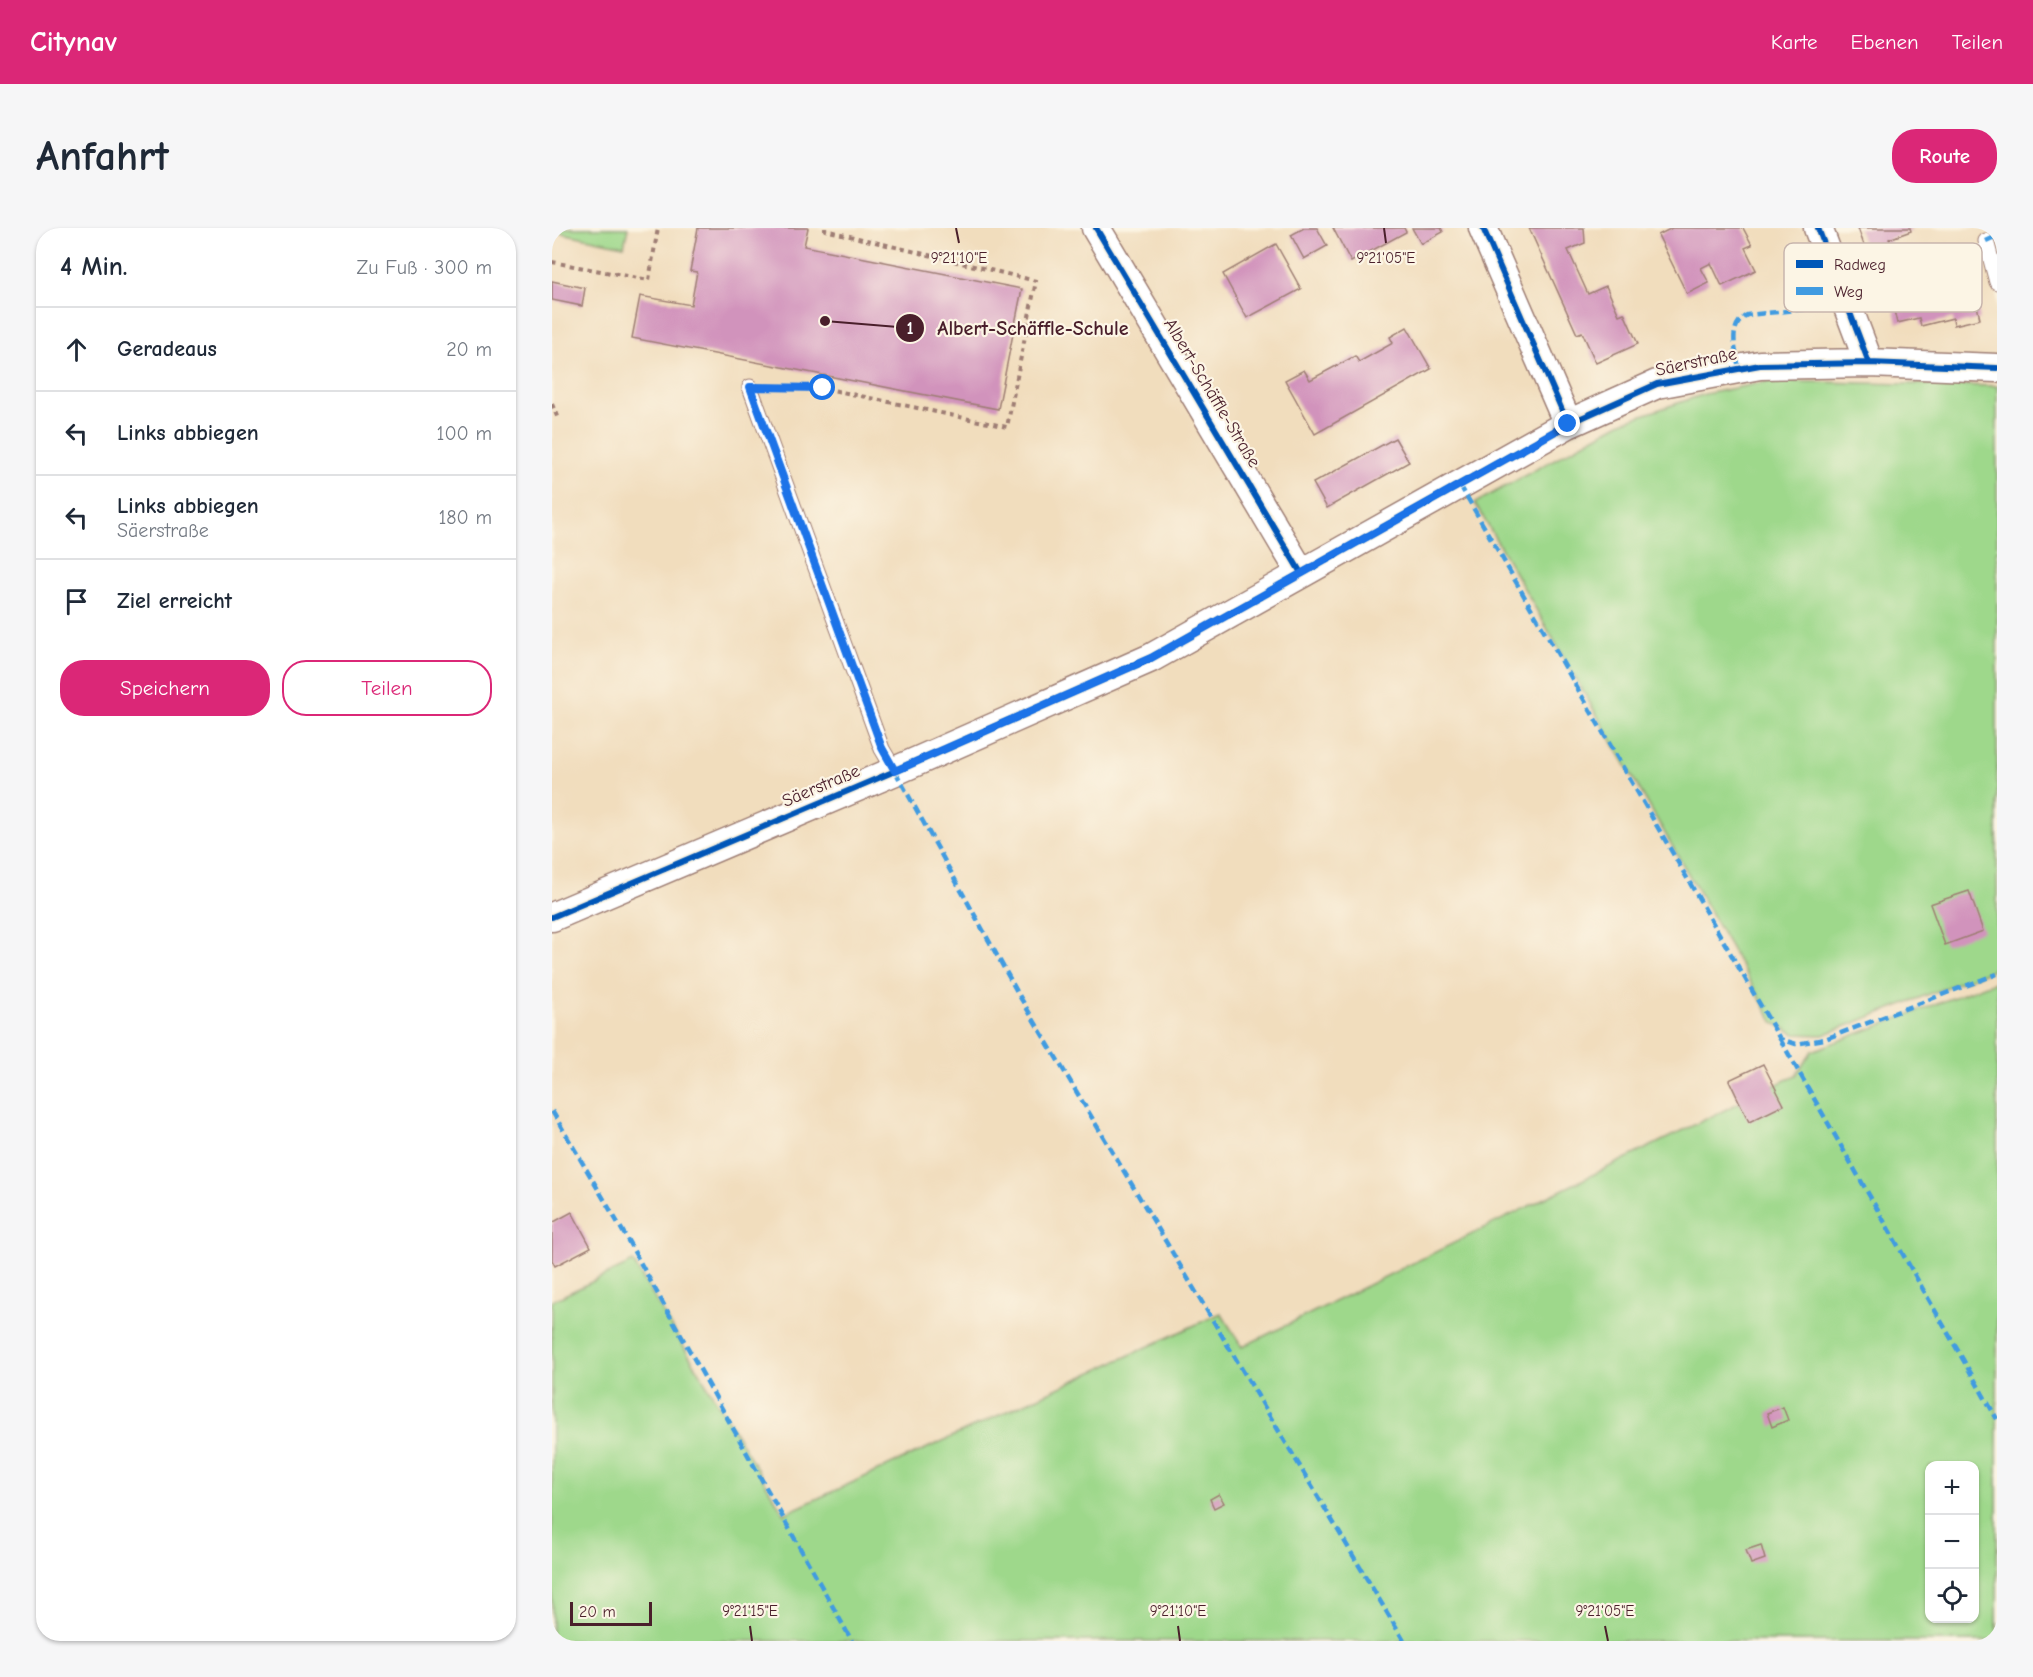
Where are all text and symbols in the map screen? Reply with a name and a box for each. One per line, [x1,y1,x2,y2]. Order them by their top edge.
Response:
text: Citynav [30,26,117,58]
text: Karte [1771,30,1818,54]
text: Ebenen [1851,30,1919,54]
text: Teilen [1952,30,2003,54]
button: Route [1892,129,1997,183]
text: Anfahrt [36,132,169,181]
legend [1784,243,1982,312]
text: 9°21'10"E [931,249,987,267]
text: 9°21'05"E [1357,249,1415,267]
text: 4 Min. [60,252,128,282]
text: Zu Fuß · 300 m [357,256,492,279]
text: Radweg [1834,256,1886,274]
text: Weg [1834,283,1863,301]
callout: Albert-Schäffle-Schule [895,309,1140,347]
street label: Albert-Schäffle-Straße [1159,315,1265,471]
text: Albert-Schäffle-Schule [937,317,1129,340]
text: 1 [906,318,914,339]
icon: ahead [60,333,93,366]
text: Geradeaus [117,336,217,362]
text: 20 m [446,338,492,361]
street label: Säerstraße [1653,343,1739,381]
route start [809,374,835,400]
route end [1554,410,1580,436]
icon: left [60,417,93,450]
text: Links abbiegen [117,420,259,446]
text: 100 m [437,422,492,445]
text: Links abbiegen [117,493,259,519]
icon: left [60,501,93,534]
text: 180 m [438,506,492,529]
text: Säerstraße [117,519,209,542]
icon: arrive [60,585,93,618]
text: Ziel erreicht [117,588,232,614]
button: Speichern [60,660,270,716]
button: Teilen [282,660,492,716]
street label: Säerstraße [779,760,863,812]
map controls [1925,1461,1979,1623]
button: + [1925,1461,1979,1515]
button: − [1925,1515,1979,1569]
button: locate [1925,1569,1979,1623]
scale bar [570,1599,652,1626]
text: 9°21'15"E [722,1602,778,1620]
text: 9°21'10"E [1150,1602,1206,1620]
text: 9°21'05"E [1576,1602,1634,1620]
text: 20 m [579,1603,616,1621]

